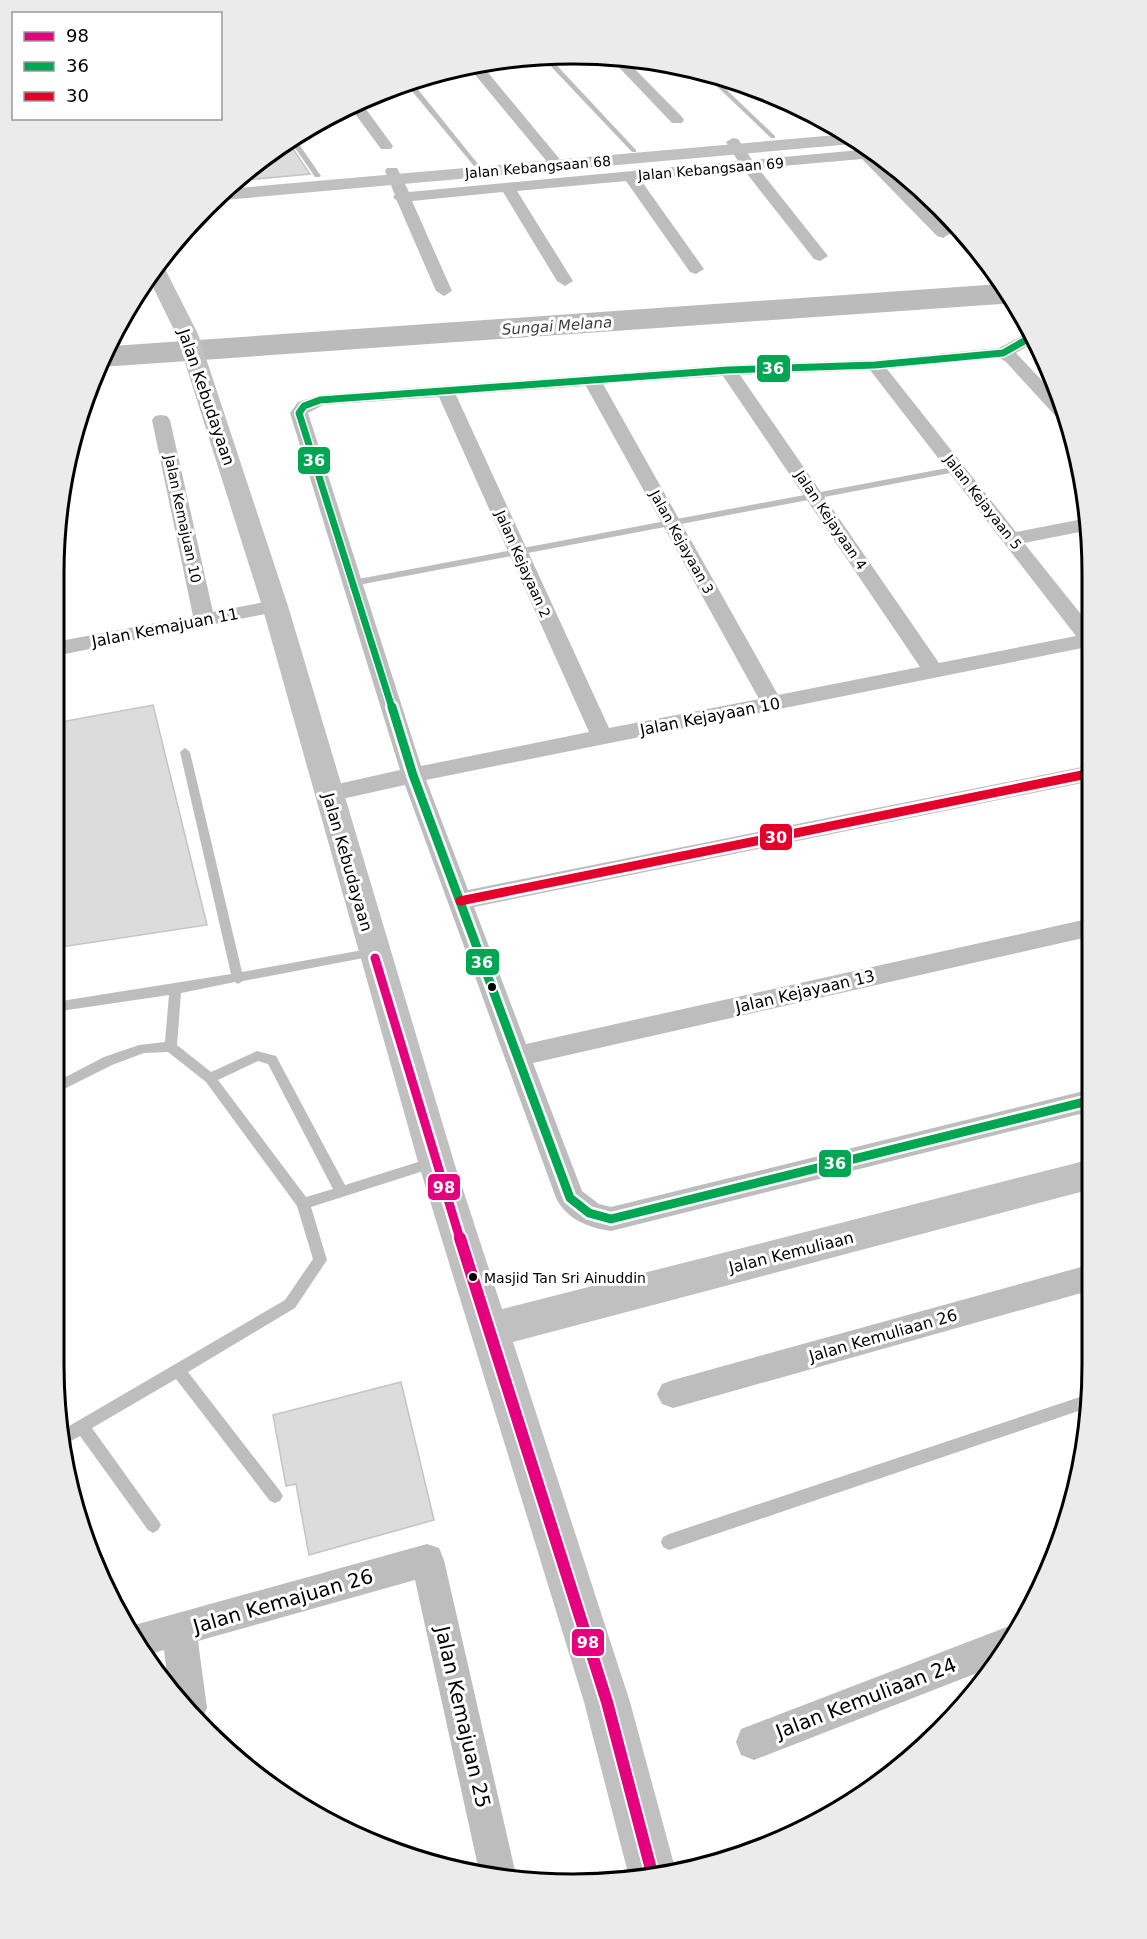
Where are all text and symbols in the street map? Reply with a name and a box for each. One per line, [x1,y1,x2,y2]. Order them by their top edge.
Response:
legend [12,12,222,120]
text: 98 [66,25,89,46]
text: 36 [66,55,89,76]
text: 30 [66,85,89,106]
street label: Jalan Kebangsaan 68 [463,153,612,181]
street label: Jalan Kebangsaan 69 [636,155,785,183]
water label: Sungai Melana [501,313,613,339]
street label: Jalan Kebudayaan [174,326,239,468]
line badge: 36 [756,354,791,383]
text: 36 [762,359,784,378]
line badge: 36 [297,446,331,475]
text: 36 [303,451,325,470]
street label: Jalan Kejayaan 5 [940,451,1025,553]
street label: Jalan Kemajuan 10 [161,453,204,584]
street label: Jalan Kejayaan 4 [791,467,870,573]
street label: Jalan Kejayaan 3 [646,487,717,596]
street label: Jalan Kejayaan 2 [492,507,554,620]
street label: Jalan Kemajuan 11 [89,604,240,651]
street label: Jalan Kejayaan 10 [637,694,782,740]
street label: Jalan Kebudayaan [318,790,376,933]
line badge: 30 [759,823,793,851]
text: 30 [765,828,787,847]
line badge: 36 [465,948,500,976]
text: 36 [471,953,493,972]
street label: Jalan Kejayaan 13 [733,966,877,1017]
unlabelled marker [486,981,498,993]
line badge: 36 [818,1149,852,1178]
text: 36 [824,1154,846,1173]
line badge: 98 [427,1173,461,1201]
text: 98 [433,1178,455,1197]
street label: Jalan Kemuliaan [726,1228,855,1277]
place label: Masjid Tan Sri Ainuddin [484,1270,646,1286]
marker: Masjid Tan Sri Ainuddin [467,1271,479,1283]
street label: Jalan Kemuliaan 26 [806,1305,959,1366]
street label: Jalan Kemajuan 26 [188,1564,376,1639]
street label: Jalan Kemajuan 25 [430,1622,496,1810]
line badge: 98 [571,1628,605,1657]
text: 98 [577,1633,599,1652]
street label: Jalan Kemuliaan 24 [770,1652,960,1744]

